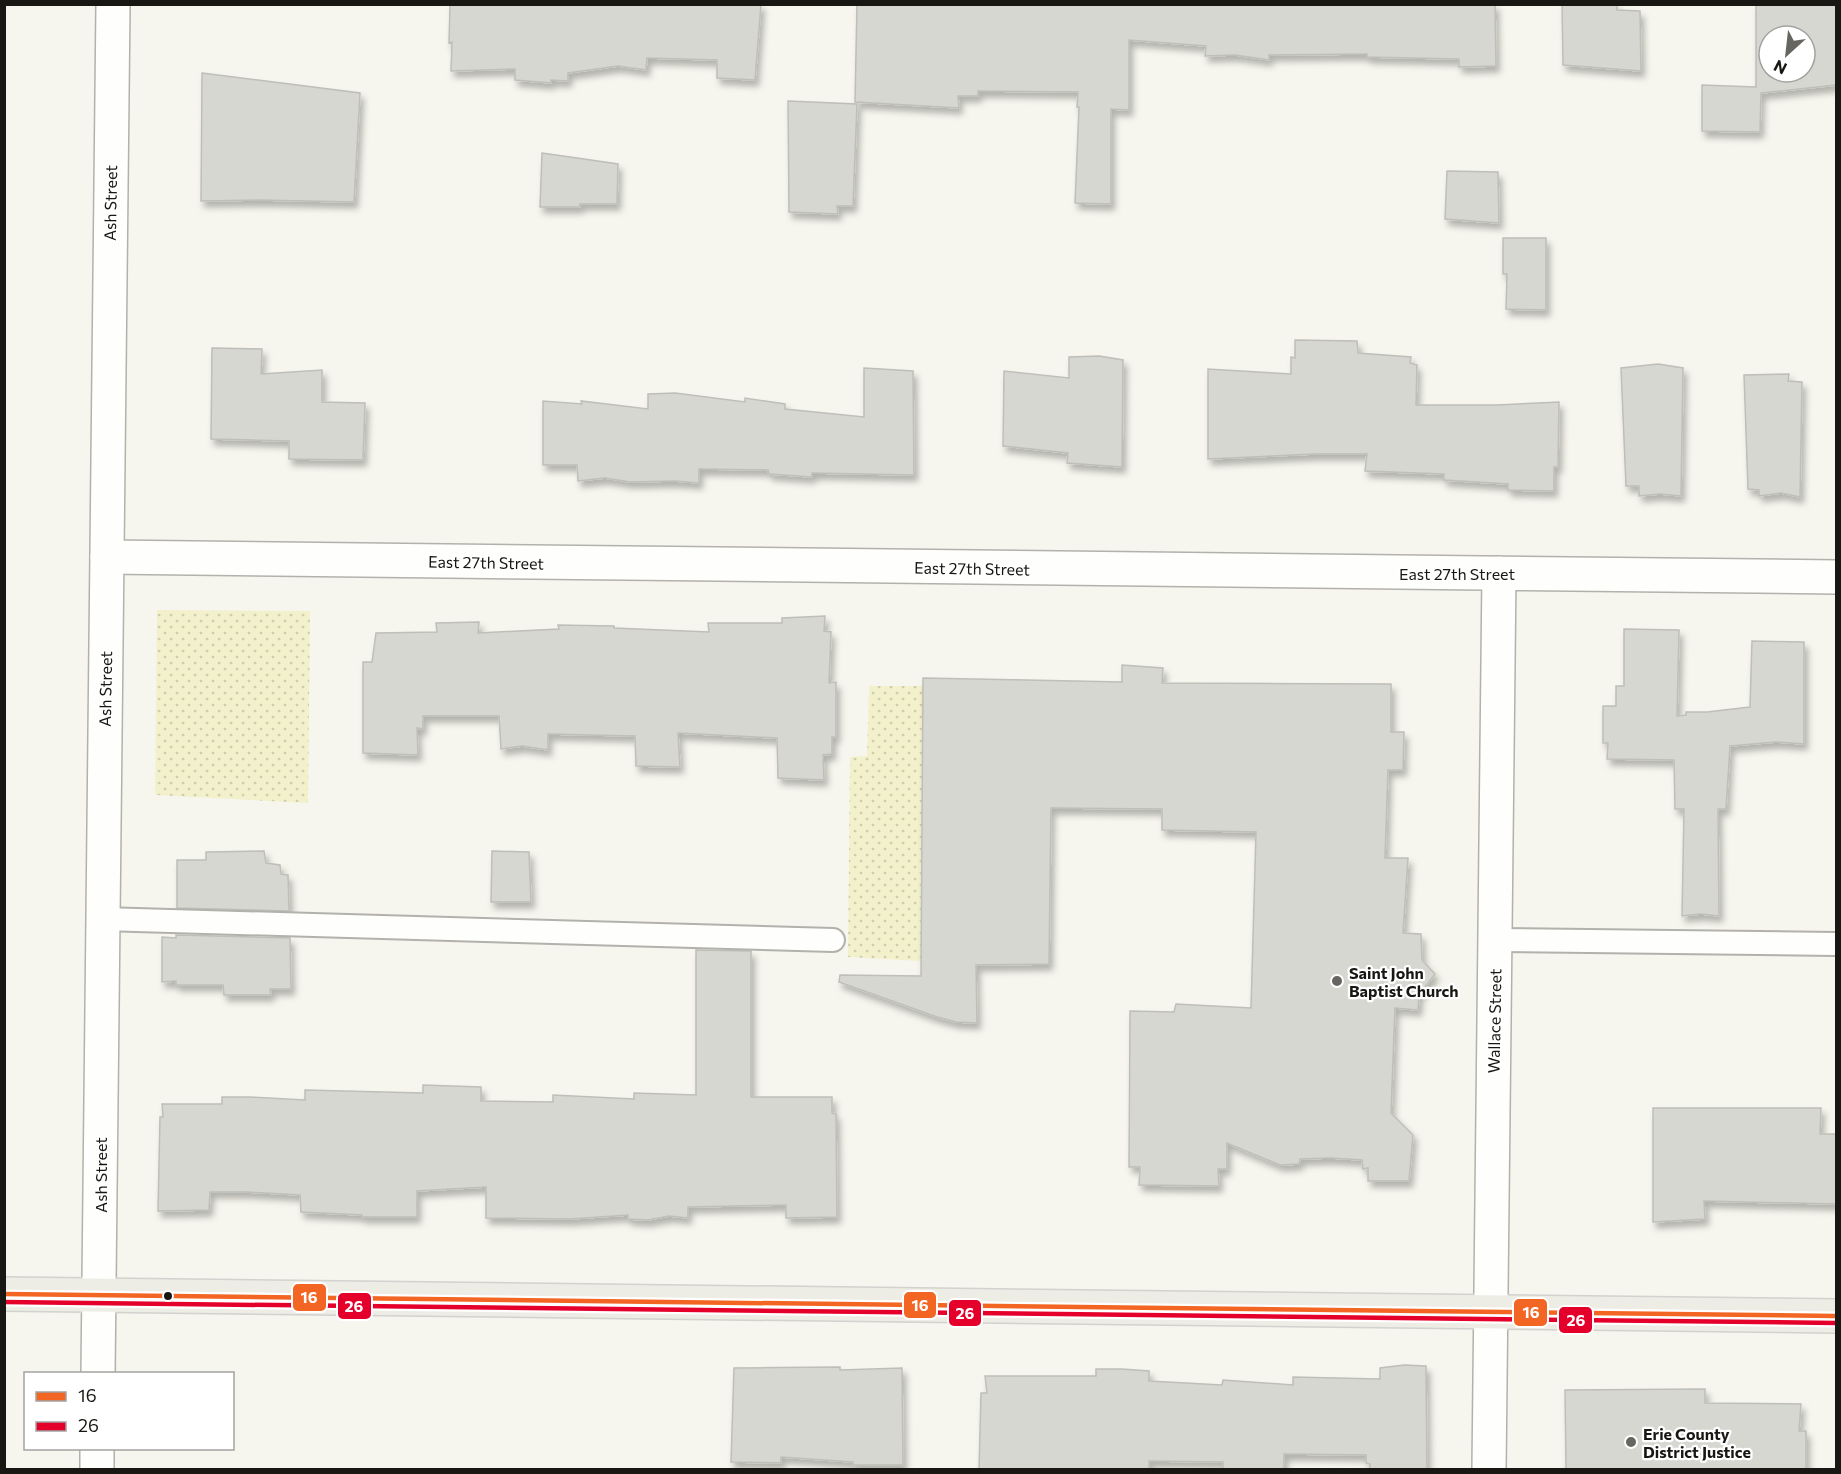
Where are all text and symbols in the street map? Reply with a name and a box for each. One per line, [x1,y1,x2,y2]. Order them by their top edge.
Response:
north arrow [1757,24,1817,84]
text: N [1770,57,1790,79]
street label: Ash Street [100,165,120,241]
street label: East 27th Street [428,551,545,573]
street label: East 27th Street [914,557,1031,579]
street label: East 27th Street [1399,564,1515,583]
street label: Ash Street [95,651,115,727]
place label: Saint John Baptist Church [1349,963,1459,1000]
street label: Wallace Street [1484,968,1504,1074]
marker: Saint John Baptist Church [1330,974,1344,988]
street label: Ash Street [91,1137,110,1213]
line badge: 16 [292,1283,327,1312]
text: 16 [300,1287,318,1306]
unlabelled marker [162,1290,174,1302]
line badge: 16 [903,1291,937,1319]
line badge: 26 [337,1292,372,1320]
text: 16 [911,1295,929,1314]
text: 26 [345,1296,364,1315]
line badge: 16 [1513,1298,1548,1327]
line badge: 26 [948,1299,982,1327]
text: 16 [1522,1302,1540,1321]
text: 26 [956,1303,975,1322]
line badge: 26 [1558,1306,1593,1334]
text: 26 [1567,1310,1586,1329]
legend [24,1372,234,1450]
text: 16 [78,1384,97,1406]
text: 26 [78,1414,99,1436]
place label: Erie County District Justice [1643,1424,1751,1461]
marker: Erie County District Justice [1624,1435,1638,1449]

